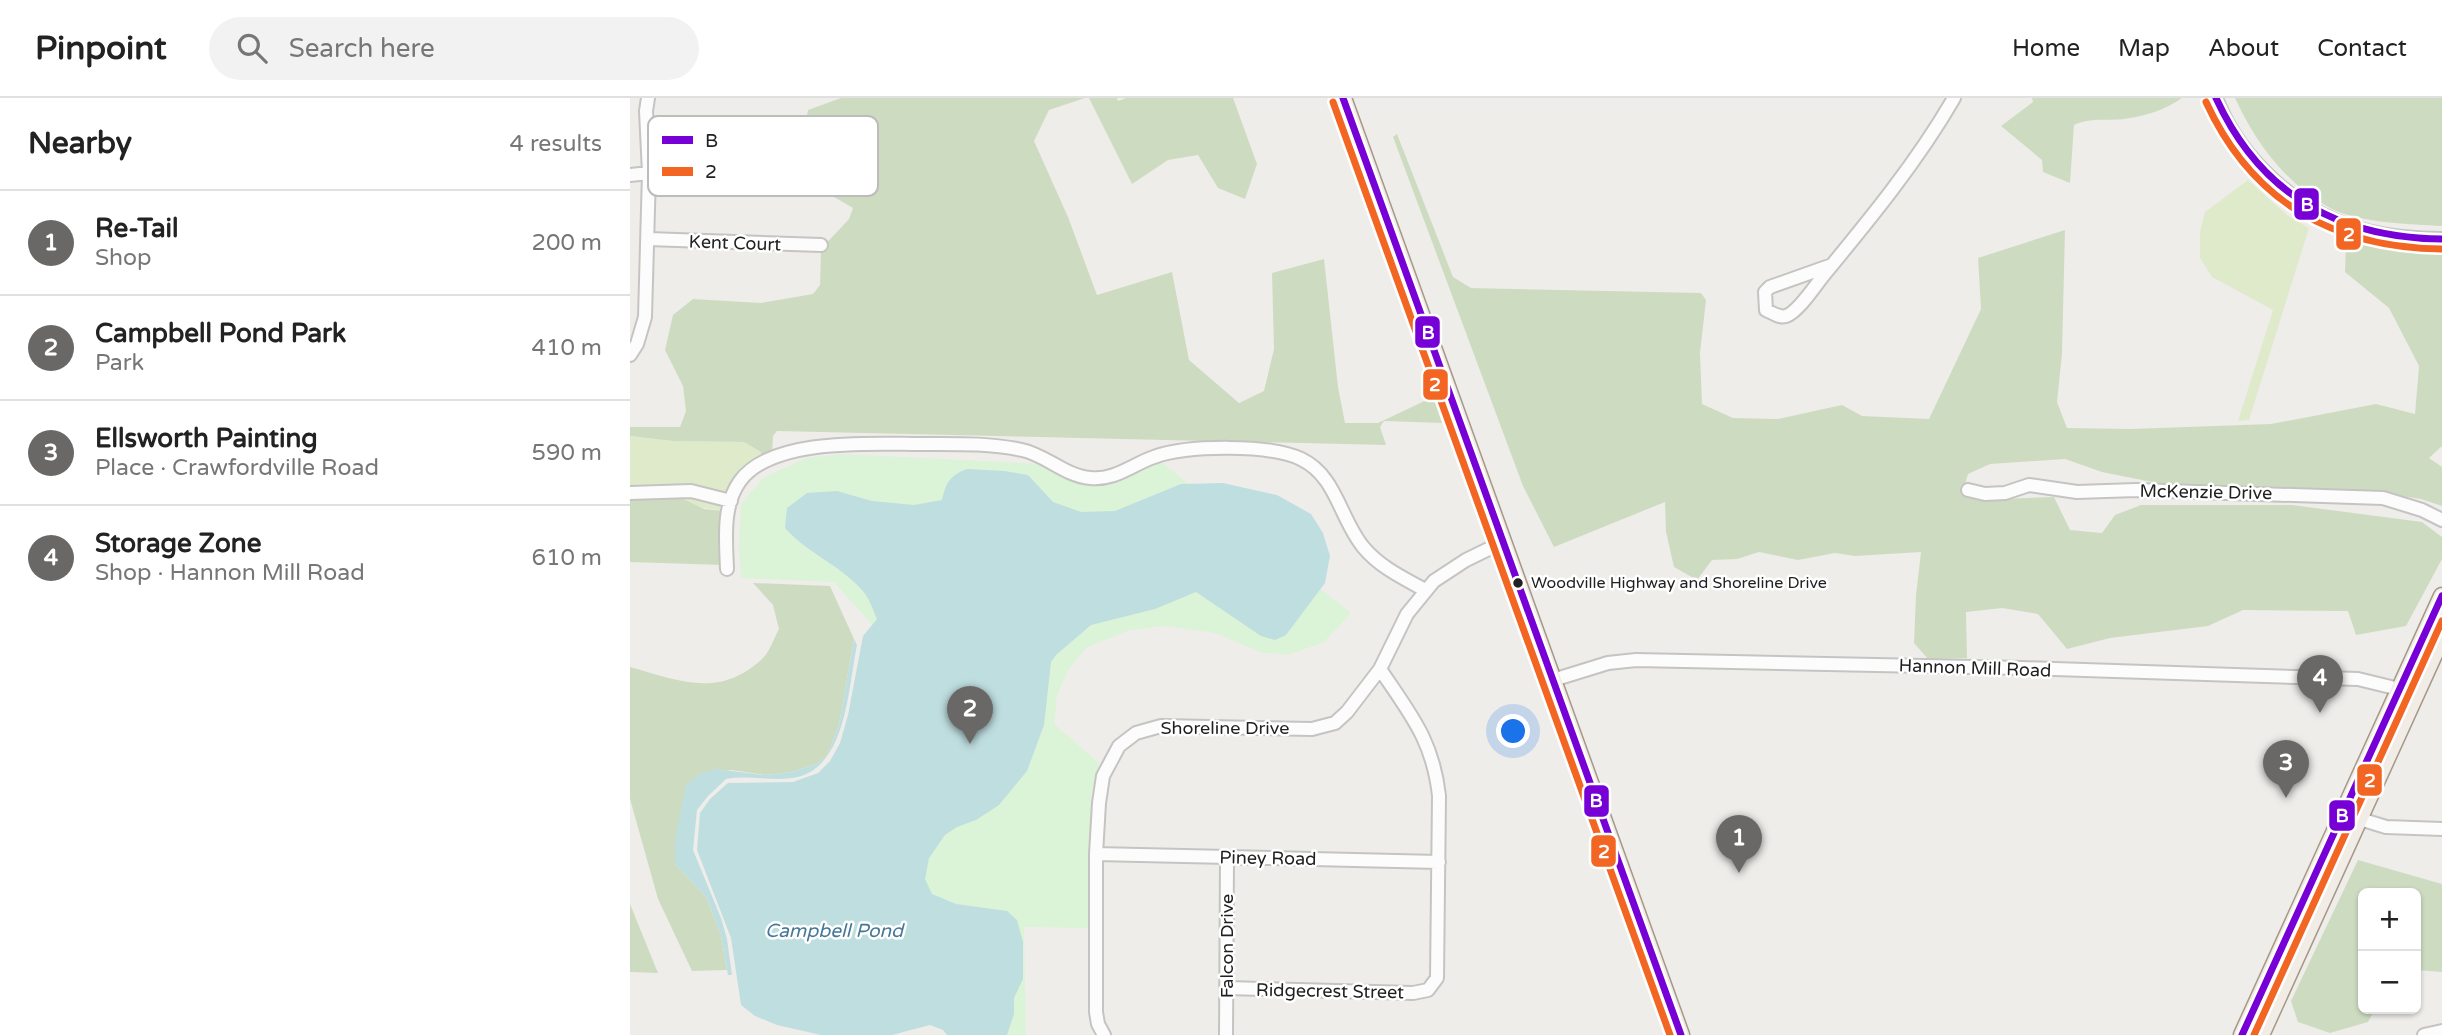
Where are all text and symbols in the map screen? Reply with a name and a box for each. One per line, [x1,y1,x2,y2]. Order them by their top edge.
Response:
search box [209,17,699,80]
text: Pinpoint [35,29,167,68]
icon: search [233,29,271,67]
text: Search here [289,33,435,64]
text: Home [2012,34,2080,63]
text: Map [2118,34,2170,63]
text: About [2208,34,2279,63]
text: Contact [2317,34,2407,63]
legend [648,116,878,196]
text: Nearby [28,125,132,162]
text: 4 results [509,130,602,158]
text: B [705,130,718,152]
text: 2 [705,161,717,183]
line badge: B [2293,187,2320,221]
text: B [2300,194,2314,216]
text: Re-Tail [95,213,179,244]
line badge: 2 [2335,217,2362,251]
text: 2 [2343,224,2355,246]
text: 1 [44,229,58,257]
text: 200 m [532,229,602,257]
street label: Kent Court [688,230,782,256]
text: Shop [95,244,152,272]
line badge: B [1414,315,1441,349]
text: Campbell Pond Park [95,318,346,349]
text: B [1421,322,1435,344]
text: 2 [44,334,58,362]
text: 410 m [532,334,602,362]
text: Park [95,349,144,377]
line badge: 2 [1422,368,1449,401]
text: 2 [1429,374,1441,396]
text: Ellsworth Painting [95,423,318,454]
text: 3 [44,439,58,467]
text: 590 m [532,439,602,467]
text: Place · Crawfordville Road [95,454,379,482]
street label: McKenzie Drive [2140,480,2272,504]
text: Storage Zone [95,528,261,559]
text: 4 [44,544,58,572]
text: 610 m [532,544,602,572]
text: Shop · Hannon Mill Road [95,559,365,587]
place label: Woodville Highway and Shoreline Drive [1531,573,1827,593]
marker: Woodville Highway and Shoreline Drive [1511,576,1525,590]
street label: Hannon Mill Road [1898,654,2052,682]
pin: 4 [2297,655,2343,713]
pin: 2 [947,686,993,744]
your location [1496,714,1530,748]
street label: Shoreline Drive [1161,717,1289,739]
pin: 3 [2263,740,2309,798]
line badge: 2 [2356,763,2383,797]
text: 2 [2364,770,2376,792]
line badge: B [1583,784,1610,818]
text: B [1589,790,1603,812]
line badge: B [2328,799,2356,832]
text: B [2335,805,2349,827]
pin: 1 [1716,815,1762,873]
line badge: 2 [1590,834,1617,868]
text: 2 [1598,841,1610,863]
street label: Piney Road [1219,846,1317,870]
map controls [2358,888,2421,1014]
button: + [2358,888,2421,951]
street label: Falcon Drive [1216,894,1238,998]
water label: Campbell Pond [765,920,905,942]
button: − [2358,951,2421,1014]
street label: Ridgecrest Street [1256,979,1404,1003]

